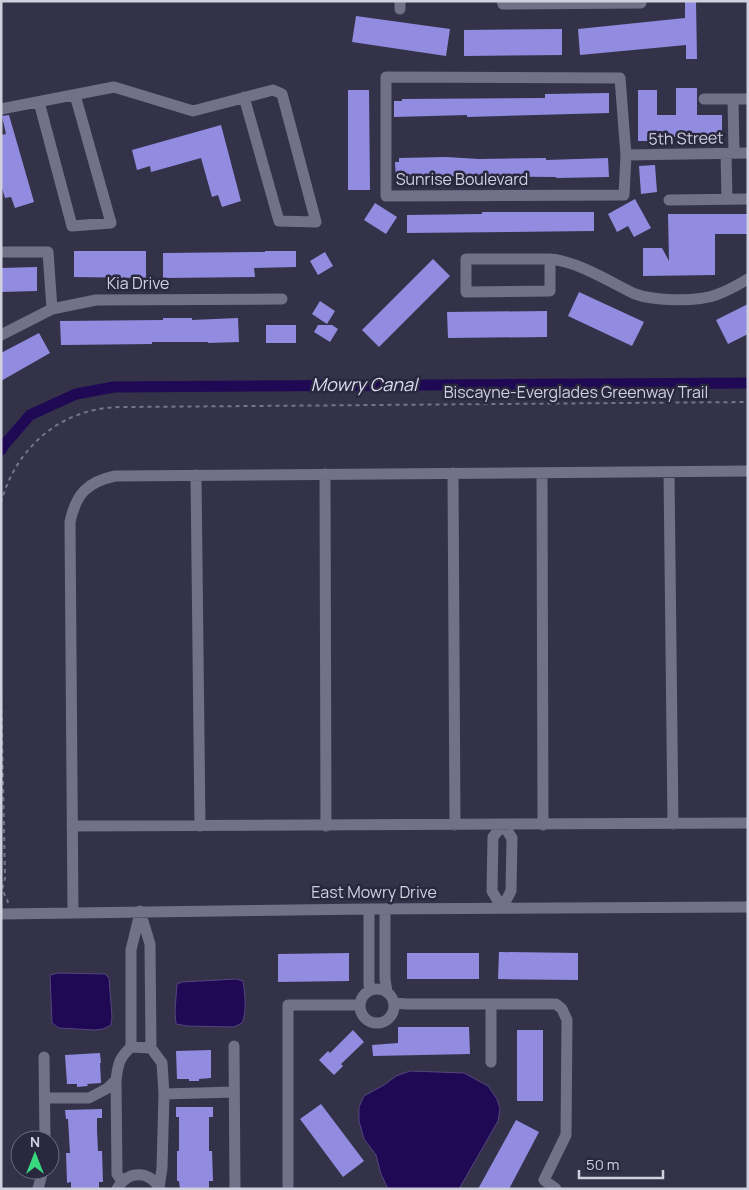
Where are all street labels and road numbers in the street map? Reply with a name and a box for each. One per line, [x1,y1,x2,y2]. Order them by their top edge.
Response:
street label: 5th Street [648,126,724,150]
street label: Sunrise Boulevard [396,168,528,190]
street label: Kia Drive [107,272,169,294]
street label: Biscayne-Everglades Greenway Trail [444,381,708,403]
street label: East Mowry Drive [311,881,437,903]

